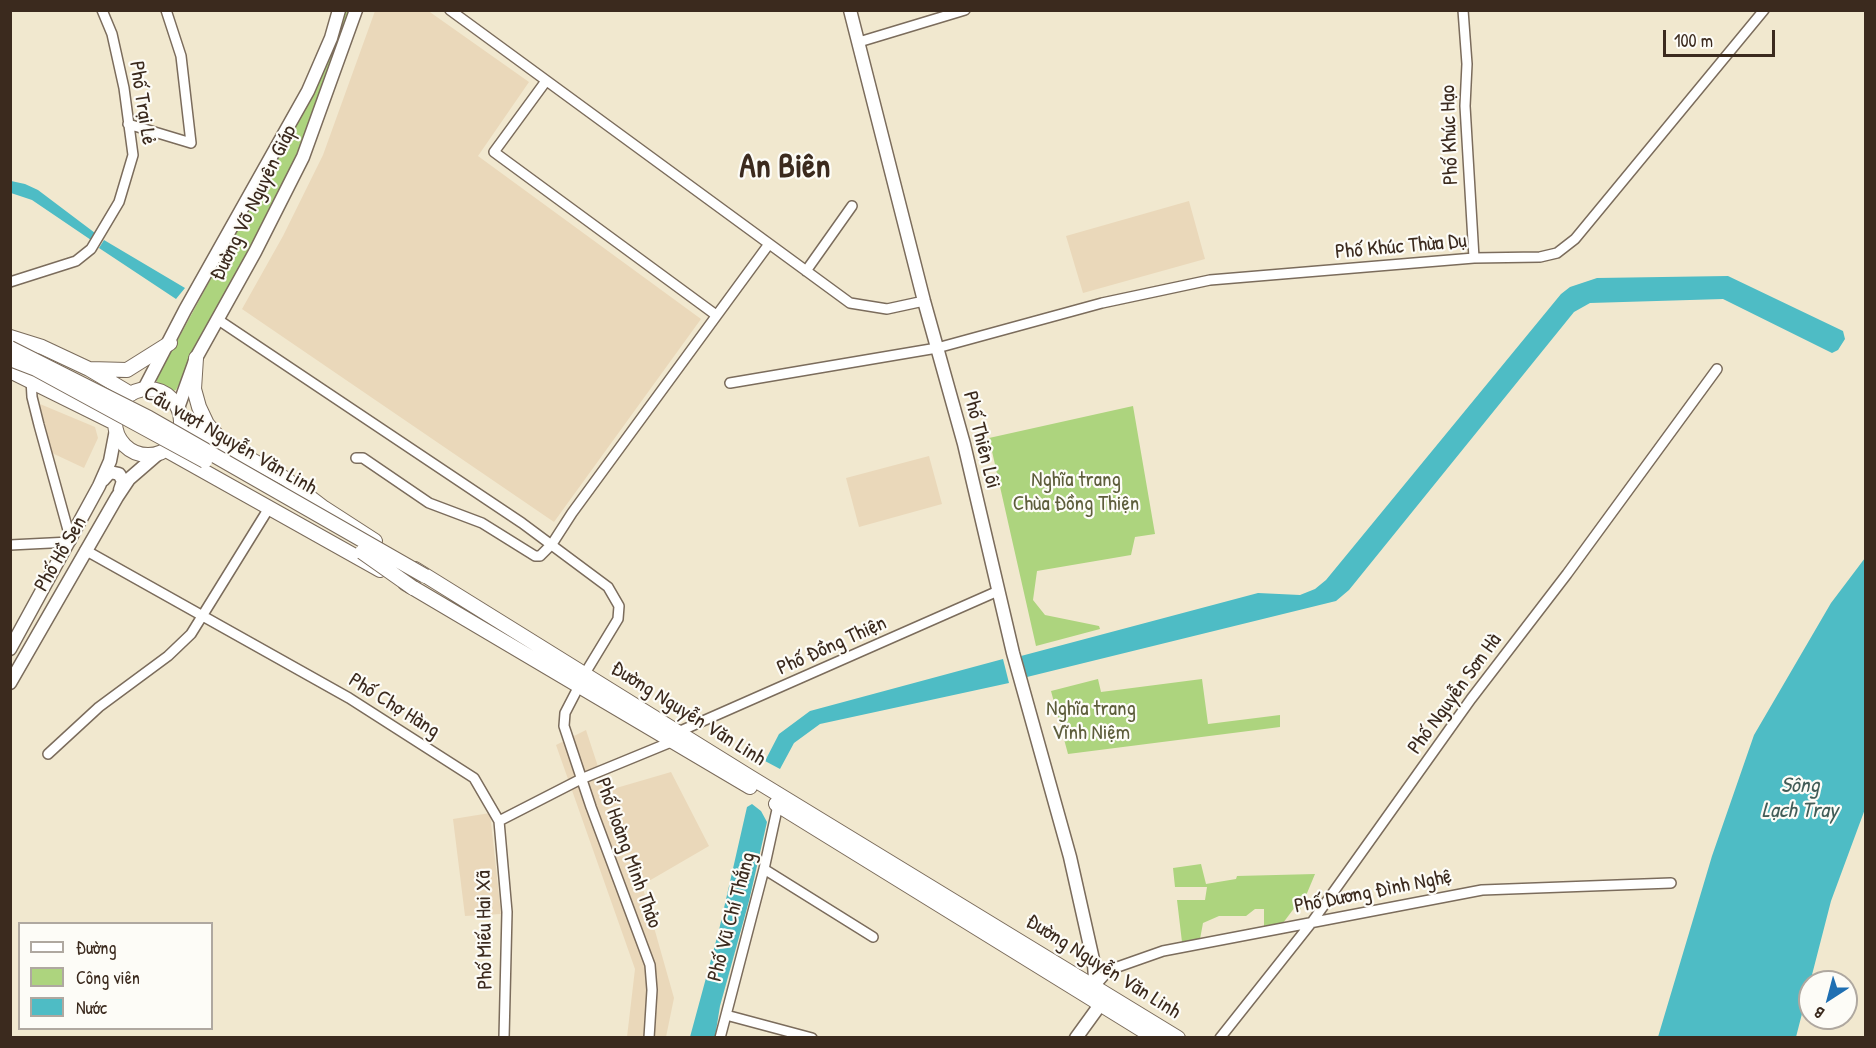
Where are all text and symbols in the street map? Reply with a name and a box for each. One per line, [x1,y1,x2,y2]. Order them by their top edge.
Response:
scale bar [1666,18,1778,56]
text: 100 m [1674,28,1713,53]
street label: Phố Trại Lẻ [123,60,161,146]
street label: Phố Khúc Hạo [1436,85,1464,185]
street label: Đường Võ Nguyên Giáp [205,121,303,285]
district label: An Biên [740,148,830,188]
street label: Phố Khúc Thừa Dụ [1334,229,1468,265]
street label: Cầu vượt Nguyễn Văn Linh [139,381,321,501]
street label: Phố Thiên Lôi [957,389,1005,491]
park label: Nghĩa trang Chùa Đồng Thiện [1013,467,1139,517]
street label: Phố Hồ Sen [29,512,93,596]
street label: Phố Đồng Thiện [773,611,891,681]
street label: Phố Nguyễn Sơn Hà [1403,629,1507,759]
street label: Đường Nguyễn Văn Linh [606,656,770,772]
street label: Phố Chợ Hàng [344,668,444,744]
park label: Nghĩa trang Vĩnh Niệm [1046,696,1136,746]
water label: Sông Lạch Tray [1762,773,1838,824]
street label: Phố Hoàng Minh Thảo [589,774,667,932]
street label: Phố Vũ Chí Thắng [703,850,761,984]
street label: Phố Dương Đình Nghệ [1292,864,1454,920]
street label: Phố Miếu Hai Xã [471,870,499,990]
street label: Đường Nguyễn Văn Linh [1021,909,1185,1025]
legend [18,922,213,1030]
text: Đường [76,935,117,960]
text: Công viên [76,965,140,990]
north arrow [1798,970,1858,1030]
text: Nước [76,995,107,1020]
text: B [1809,1002,1828,1024]

